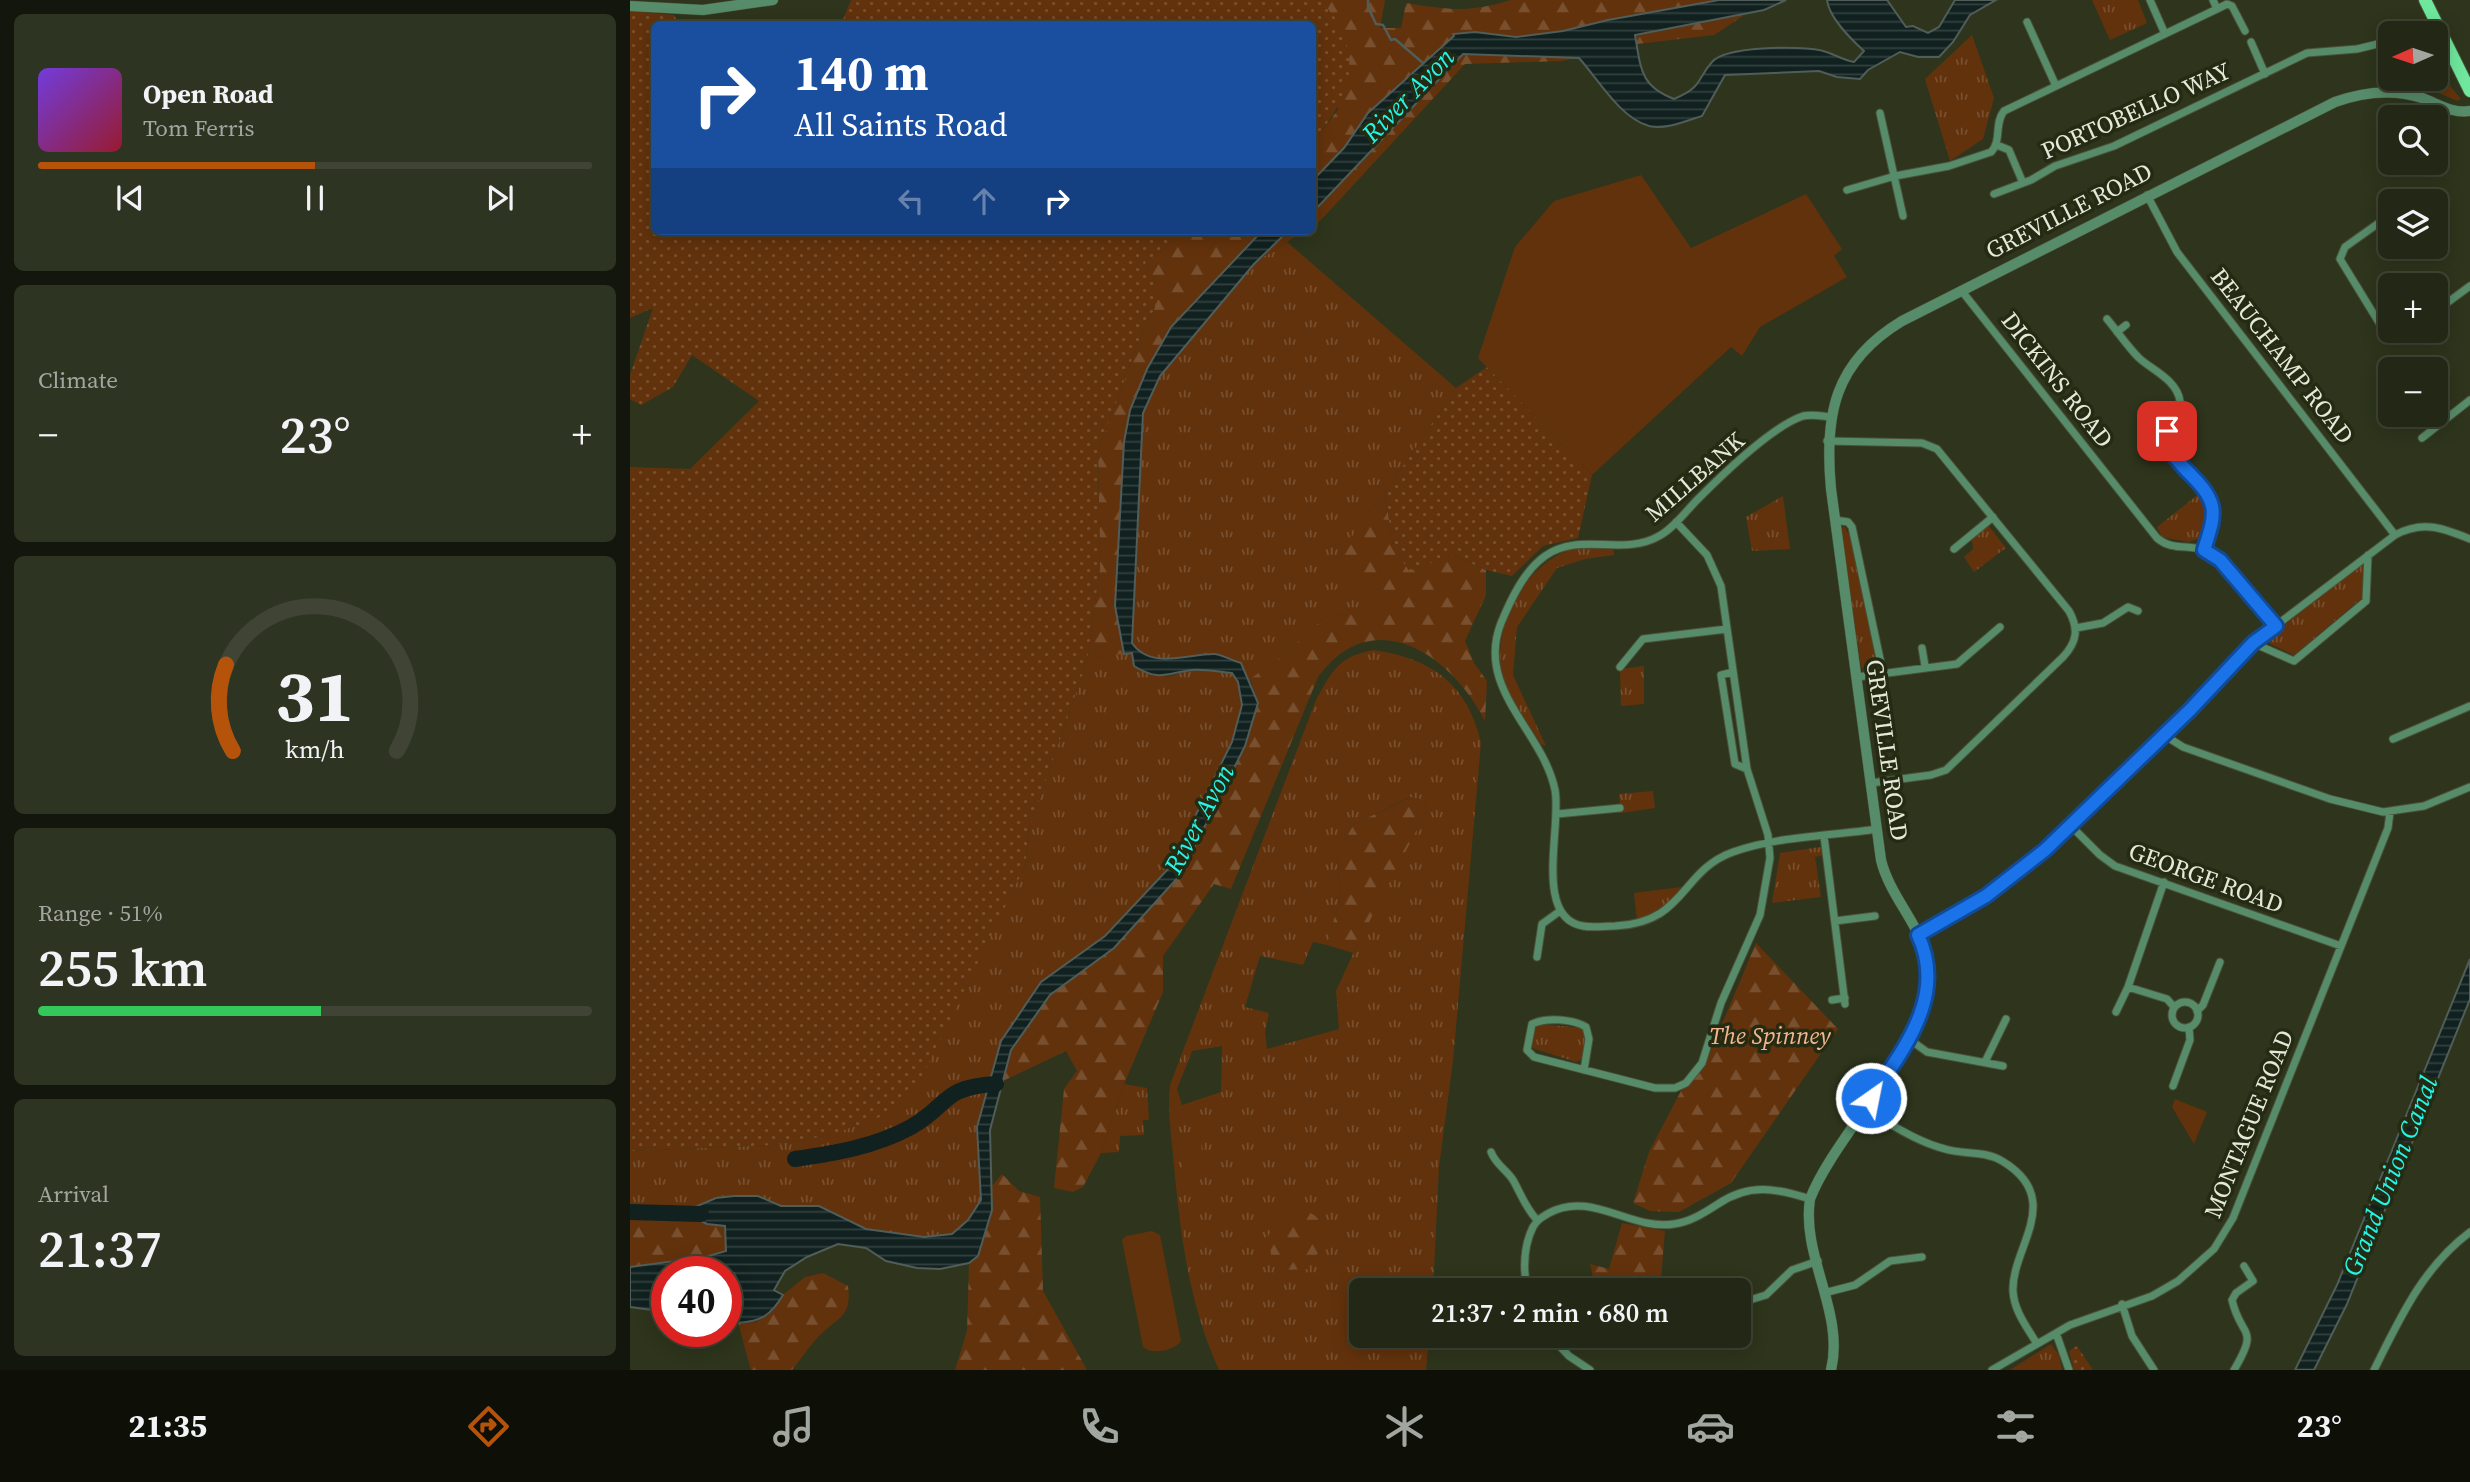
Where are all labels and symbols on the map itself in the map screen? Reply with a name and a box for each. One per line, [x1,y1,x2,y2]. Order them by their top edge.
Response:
north arrow [2378,21,2448,91]
water label: River Avon [1353,39,1463,151]
street label: PORTOBELLO WAY [2036,54,2236,167]
street label: GREVILLE ROAD [1980,154,2158,267]
street label: BEAUCHAMP ROAD [2203,261,2362,451]
street label: DICKINS ROAD [1994,305,2121,454]
pin [2137,401,2197,461]
street label: MILLBANK [1638,424,1751,529]
street label: GREVILLE ROAD [1858,657,1917,843]
water label: River Avon [1155,758,1243,881]
street label: GEORGE ROAD [2124,834,2288,921]
park label: The Spinney [1709,1019,1831,1052]
street label: MONTAGUE ROAD [2196,1025,2301,1223]
position arrow [1834,1061,1908,1135]
water label: Grand Union Canal [2334,1070,2447,1281]
speed limit sign: 40 [651,1256,742,1347]

